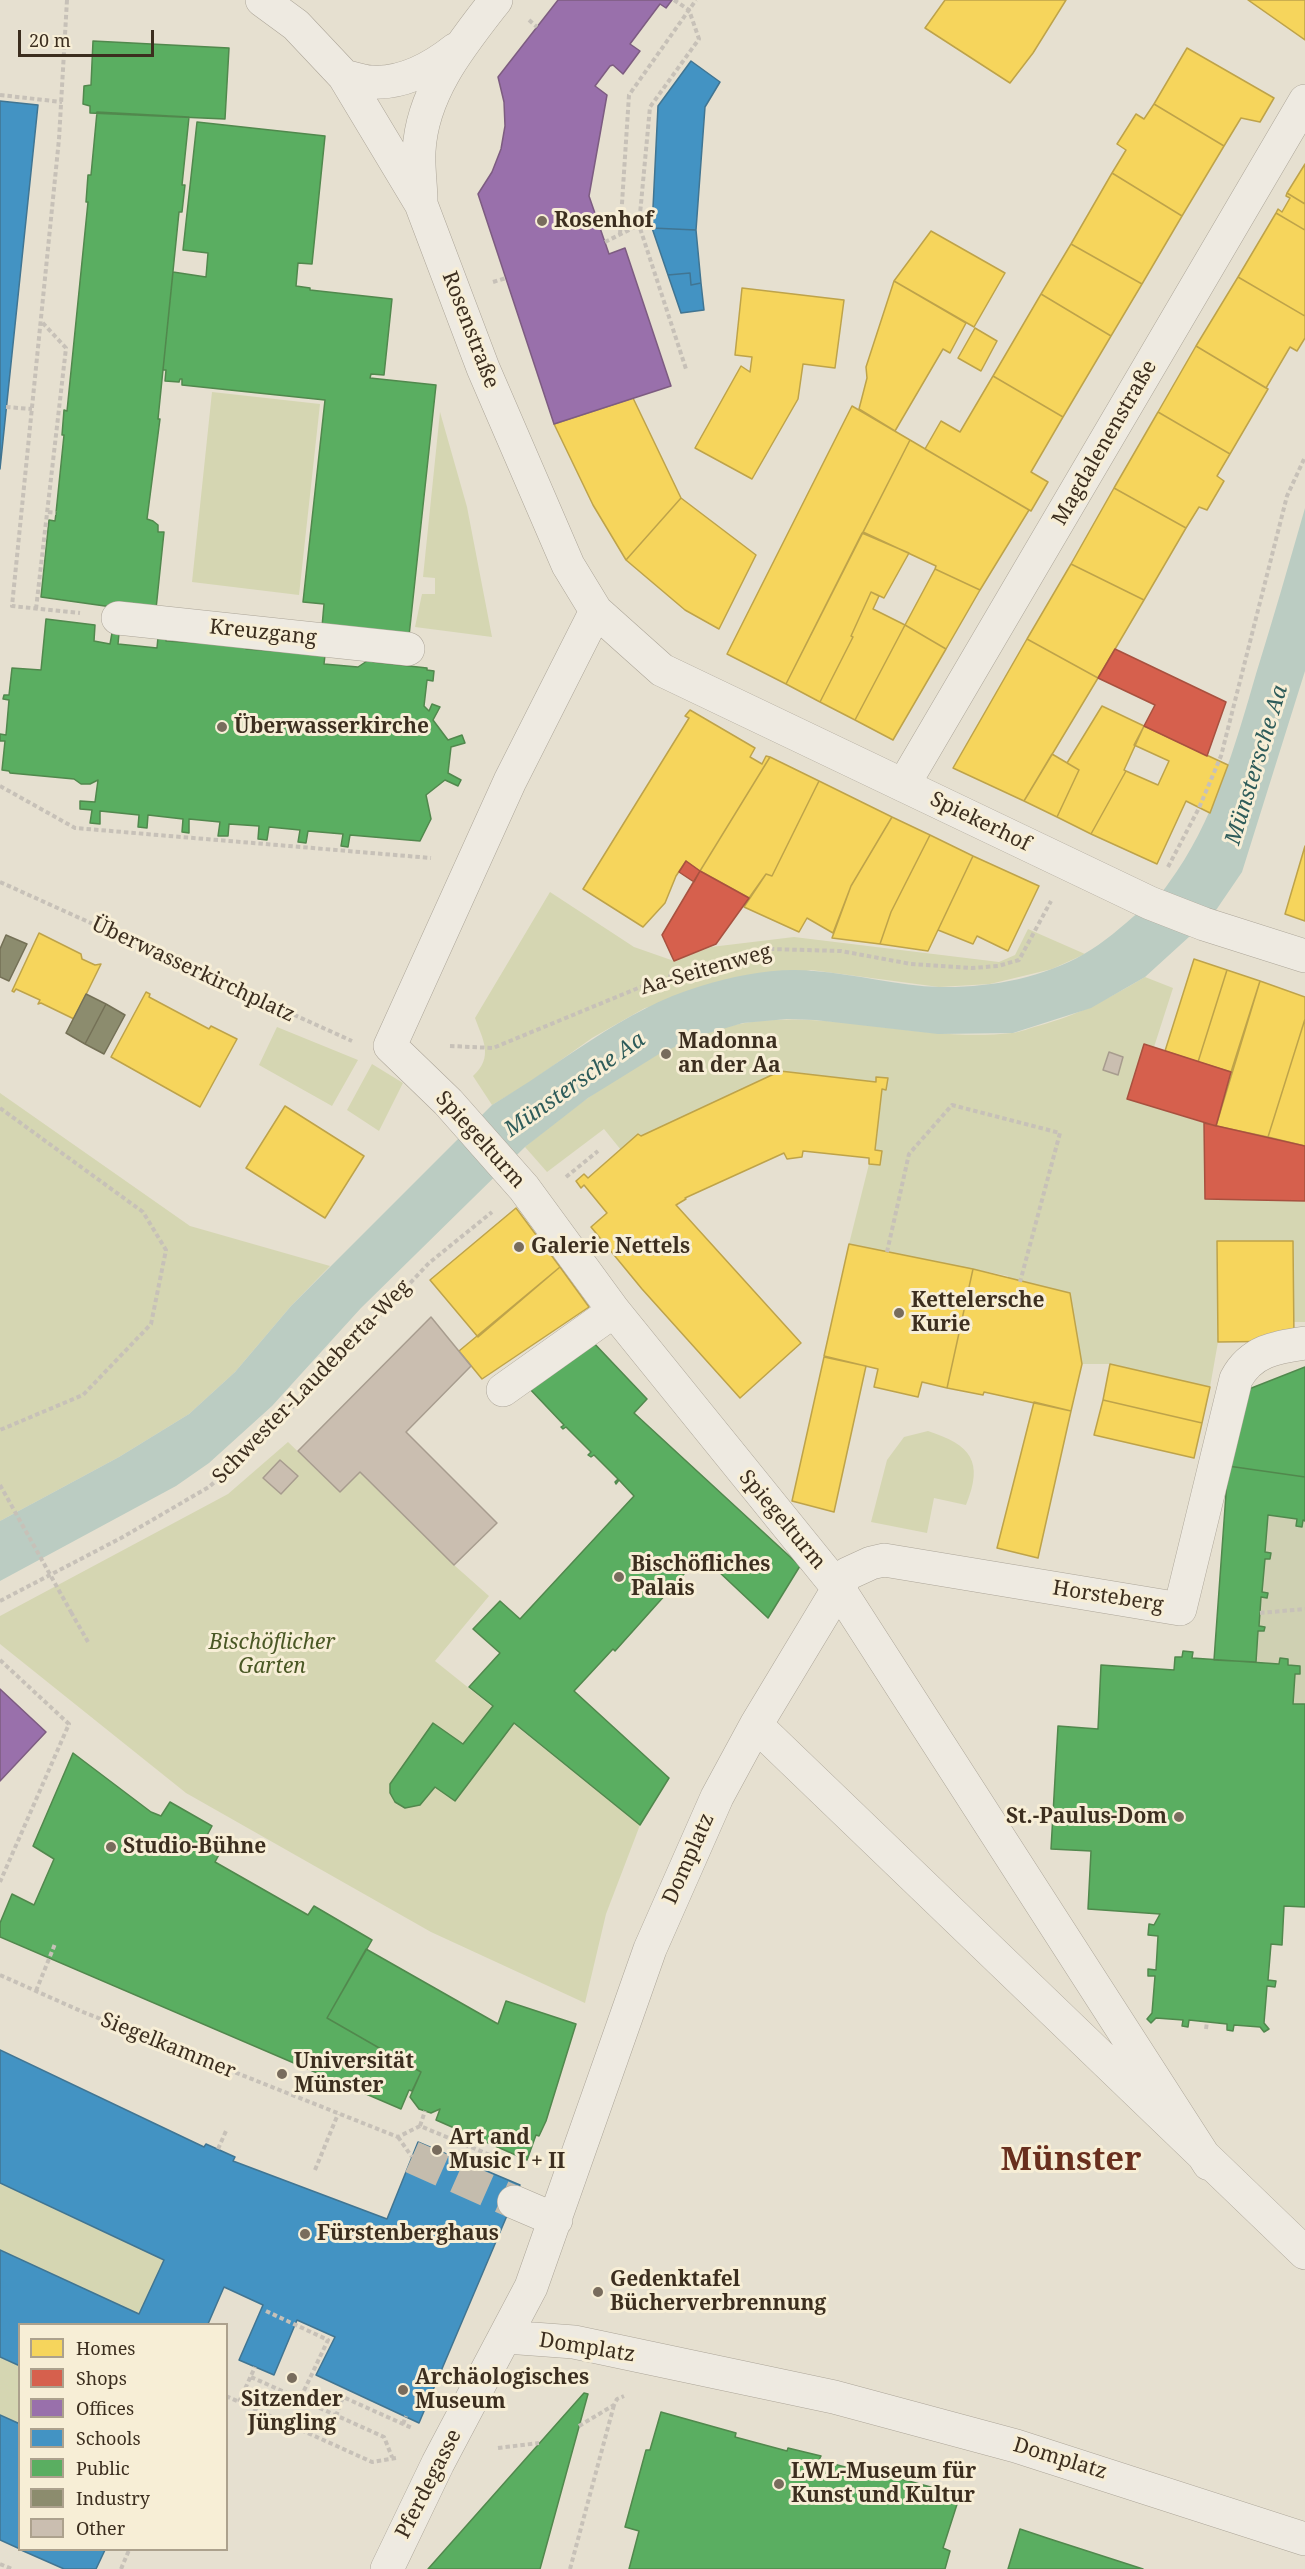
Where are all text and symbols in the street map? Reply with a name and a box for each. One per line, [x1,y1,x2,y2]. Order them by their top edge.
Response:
scale bar [21,18,158,56]
text: 20 m [29,28,71,52]
place label: Rosenhof [554,208,653,234]
marker: Rosenhof [535,214,549,228]
street label: Rosenstraße [436,268,504,392]
street label: Magdalenenstraße [1047,356,1163,530]
street label: Kreuzgang [208,615,318,651]
water label: Münstersche Aa [1220,682,1294,848]
place label: Überwasserkirche [234,714,429,740]
marker: Überwasserkirche [215,720,229,734]
street label: Spiekerhof [926,787,1034,857]
street label: Überwasserkirchplatz [88,912,298,1028]
street label: Aa-Seitenweg [637,939,775,1001]
water label: Münstersche Aa [500,1027,650,1143]
place label: Madonna an der Aa [678,1029,781,1079]
marker: Madonna an der Aa [659,1047,673,1061]
street label: Spiegelturm [430,1086,530,1194]
place label: Galerie Nettels [531,1234,690,1260]
marker: Galerie Nettels [512,1240,526,1254]
street label: Schwester-Laudeberta-Weg [208,1275,416,1489]
place label: Kettelersche Kurie [911,1288,1045,1338]
marker: Kettelersche Kurie [892,1306,906,1320]
street label: Spiegelturm [733,1465,831,1575]
place label: Bischöfliches Palais [631,1552,770,1602]
marker: Bischöfliches Palais [612,1570,626,1584]
street label: Horsteberg [1051,1576,1165,1618]
park label: Bischöflicher Garten [209,1630,335,1680]
place label: St.-Paulus-Dom [1006,1804,1167,1830]
street label: Domplatz [658,1810,720,1908]
marker: St.-Paulus-Dom [1172,1810,1186,1824]
place label: Studio-Bühne [123,1834,266,1860]
marker: Studio-Bühne [104,1840,118,1854]
street label: Siegelkammer [97,2007,239,2085]
place label: Universität Münster [294,2049,414,2099]
marker: Universität Münster [275,2067,289,2081]
place label: Art and Music I + II [449,2125,565,2175]
district label: Münster [1001,2141,1141,2181]
marker: Art and Music I + II [430,2143,444,2157]
place label: Fürstenberghaus [317,2221,499,2247]
marker: Fürstenberghaus [298,2227,312,2241]
place label: Gedenktafel Bücherverbrennung [610,2267,826,2317]
marker: Gedenktafel Bücherverbrennung [591,2285,605,2299]
legend [18,2323,228,2551]
street label: Domplatz [537,2328,637,2368]
text: Homes [76,2336,135,2360]
place label: Archäologisches Museum [415,2365,589,2415]
text: Shops [76,2366,127,2390]
marker: Sitzender Jüngling [285,2371,299,2385]
marker: Archäologisches Museum [396,2383,410,2397]
place label: Sitzender Jüngling [241,2387,343,2437]
text: Offices [76,2396,134,2420]
street label: Pferdegasse [391,2425,467,2543]
text: Schools [76,2426,141,2450]
street label: Domplatz [1010,2433,1110,2485]
text: Public [76,2456,130,2480]
place label: LWL-Museum für Kunst und Kultur [791,2459,976,2509]
marker: LWL-Museum für Kunst und Kultur [772,2477,786,2491]
text: Industry [76,2486,150,2510]
text: Other [76,2516,125,2540]

